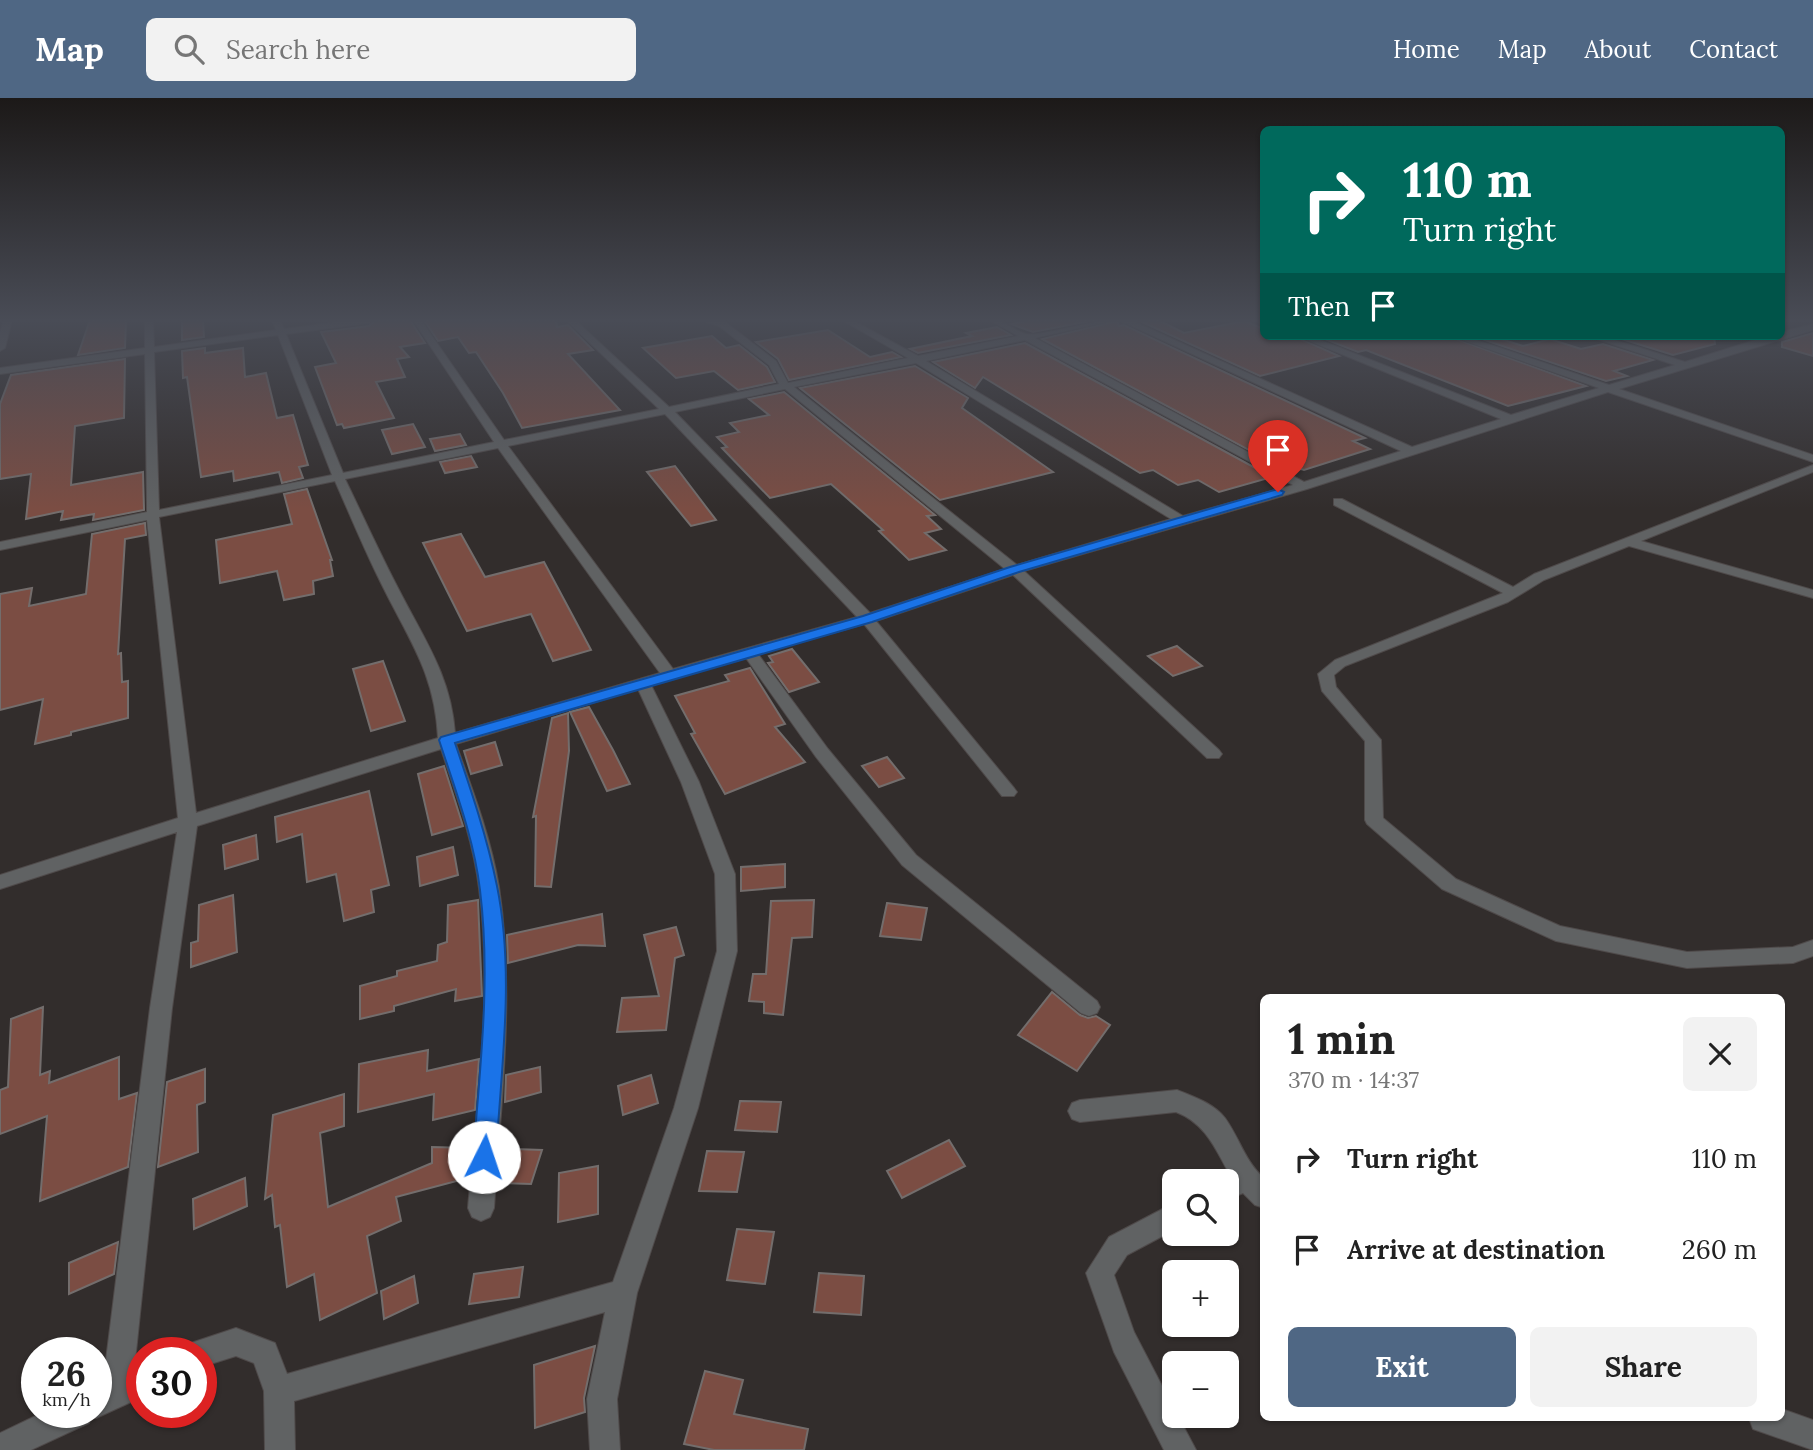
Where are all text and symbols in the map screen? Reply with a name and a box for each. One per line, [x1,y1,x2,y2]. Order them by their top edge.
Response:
search box [146,18,636,81]
text: Map [35,28,104,70]
icon: search [170,30,208,68]
text: Search here [226,33,370,66]
text: Home [1393,34,1460,65]
text: Map [1498,34,1547,65]
text: About [1585,34,1651,65]
text: Contact [1689,34,1778,65]
text: 110 m [1403,148,1532,210]
icon: right [1288,154,1379,245]
text: Turn right [1403,209,1556,250]
icon: arrive [1364,287,1402,325]
text: Then [1288,290,1350,323]
pin [1248,420,1308,492]
icon: arrive [1259,431,1297,469]
text: 1 min [1288,1012,1395,1066]
button: close [1683,1017,1757,1091]
text: 370 m · 14:37 [1288,1065,1419,1094]
position arrow [447,1120,521,1194]
icon: right [1288,1140,1326,1178]
text: Turn right [1347,1142,1478,1175]
text: 110 m [1692,1142,1757,1175]
map controls [1162,1169,1239,1428]
button: search [1162,1169,1239,1246]
icon: arrive [1288,1231,1326,1269]
text: Arrive at destination [1347,1233,1605,1266]
text: 260 m [1682,1233,1757,1266]
button: + [1162,1260,1239,1337]
button: Exit [1288,1327,1516,1407]
button: Share [1530,1327,1757,1407]
speed limit sign: 30 [126,1337,217,1428]
text: 26 [47,1351,86,1396]
button: − [1162,1351,1239,1428]
text: km/h [42,1388,91,1411]

